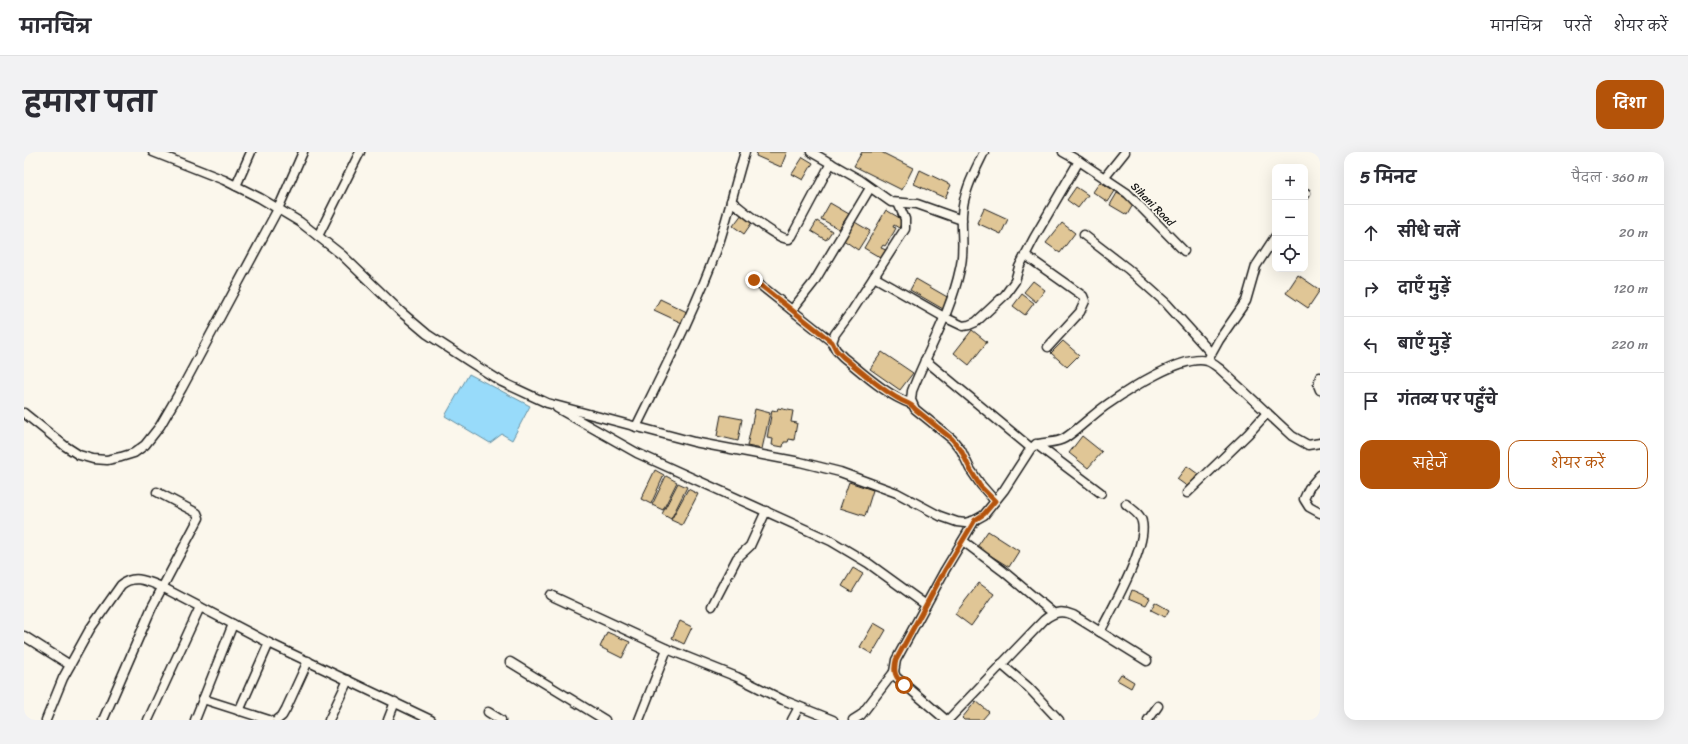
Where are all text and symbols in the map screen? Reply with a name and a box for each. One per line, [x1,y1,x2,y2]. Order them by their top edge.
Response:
text: मानचित्र [20,10,91,43]
text: मानचित्र [1491,14,1542,39]
text: परतें [1564,14,1591,39]
text: शेयर करें [1613,14,1668,39]
text: हमारा पता [24,78,156,127]
button: दिशा [1596,80,1664,129]
text: 5 मिनट [1360,162,1416,192]
map controls [1272,164,1308,272]
button: + [1272,164,1308,200]
text: पैदल · 360 m [1572,166,1648,189]
street label: Sihani Road [1126,178,1180,232]
button: − [1272,200,1308,236]
text: सीधे चलें [1398,219,1459,245]
text: 20 m [1619,221,1648,244]
icon: ahead [1360,222,1382,244]
button: locate [1272,236,1308,272]
route end [745,271,763,289]
text: दाएँ मुड़ें [1398,275,1450,301]
text: 120 m [1613,277,1648,300]
icon: right [1360,278,1382,300]
text: बाएँ मुड़ें [1398,331,1451,357]
text: 220 m [1611,333,1648,356]
icon: left [1360,334,1382,356]
text: गंतव्य पर पहुँचे [1398,387,1497,413]
icon: arrive [1360,390,1382,412]
button: सहेजें [1360,440,1500,489]
button: शेयर करें [1508,440,1648,489]
route start [895,676,913,694]

